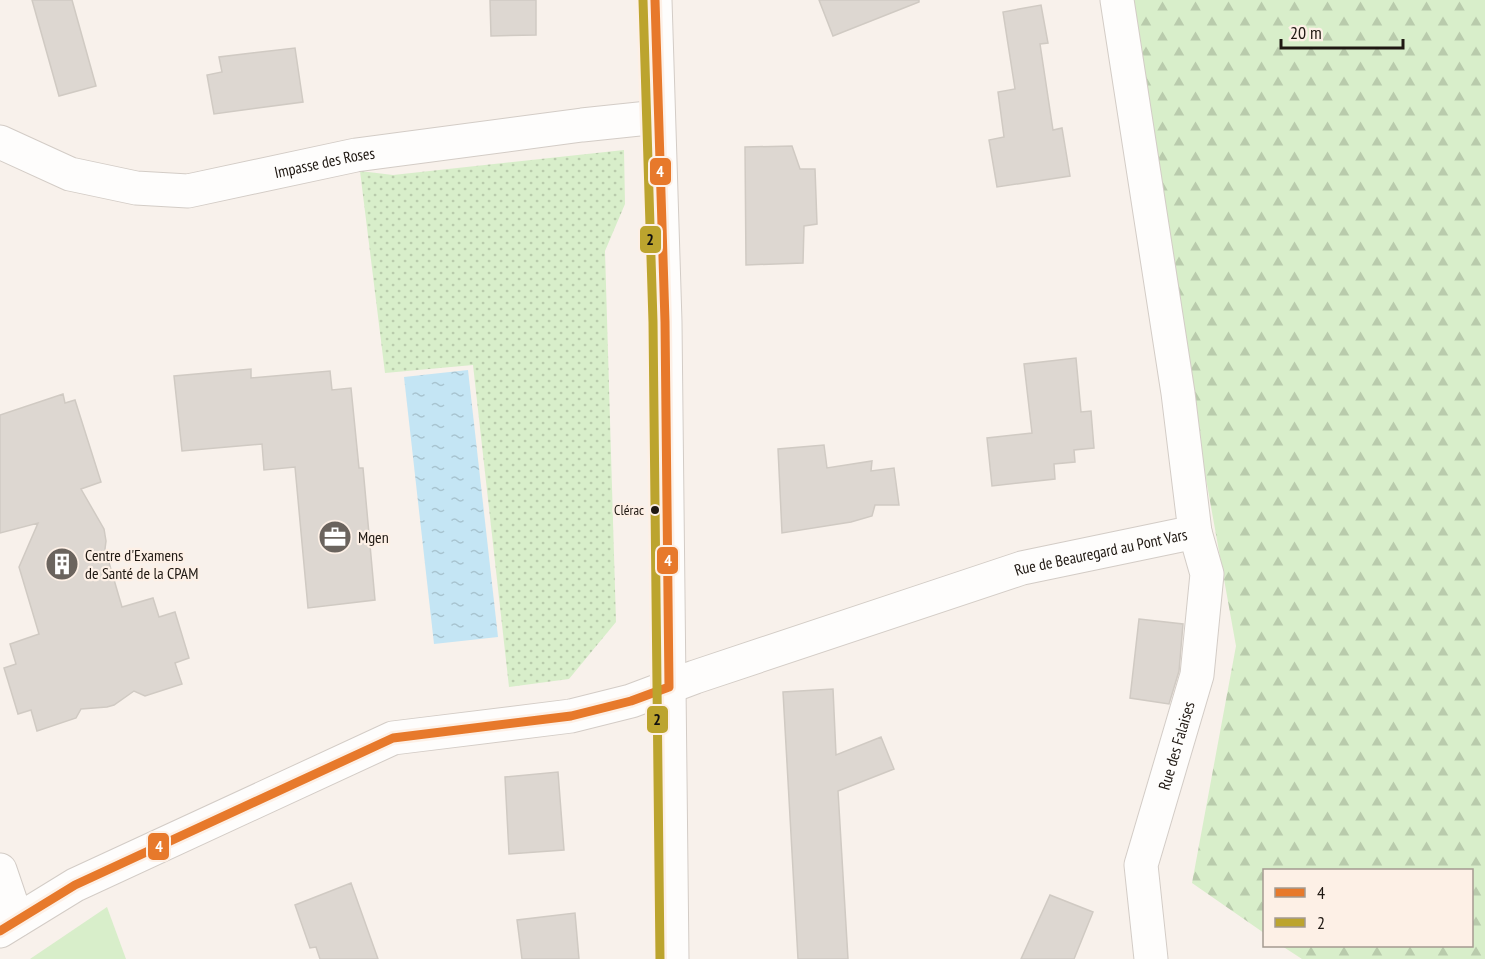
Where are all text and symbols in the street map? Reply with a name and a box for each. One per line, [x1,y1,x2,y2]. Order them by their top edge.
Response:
scale bar [1281,12,1402,50]
text: 20 m [1290,21,1322,44]
street label: Impasse des Roses [272,143,376,182]
line badge: 4 [649,157,672,186]
text: 4 [656,161,664,181]
line badge: 2 [639,225,662,254]
text: 2 [646,229,654,249]
place label: Clérac [614,501,644,519]
marker: Clérac [649,504,661,516]
office icon: Mgen [317,519,353,555]
street label: Rue de Beauregard au Pont Vars [1012,524,1189,580]
place label: Mgen [358,527,389,547]
place label: Centre d'Examens de Santé de la CPAM [85,545,198,583]
building icon: Centre d'Examens de Santé de la CPAM [44,546,80,582]
line badge: 4 [656,546,679,575]
text: 4 [664,550,672,570]
street label: Rue des Falaises [1154,699,1199,792]
line badge: 2 [646,705,669,734]
text: 2 [653,709,661,729]
line badge: 4 [147,832,170,861]
text: 4 [155,836,163,856]
legend [1263,869,1473,947]
text: 4 [1317,881,1325,904]
text: 2 [1317,911,1325,934]

